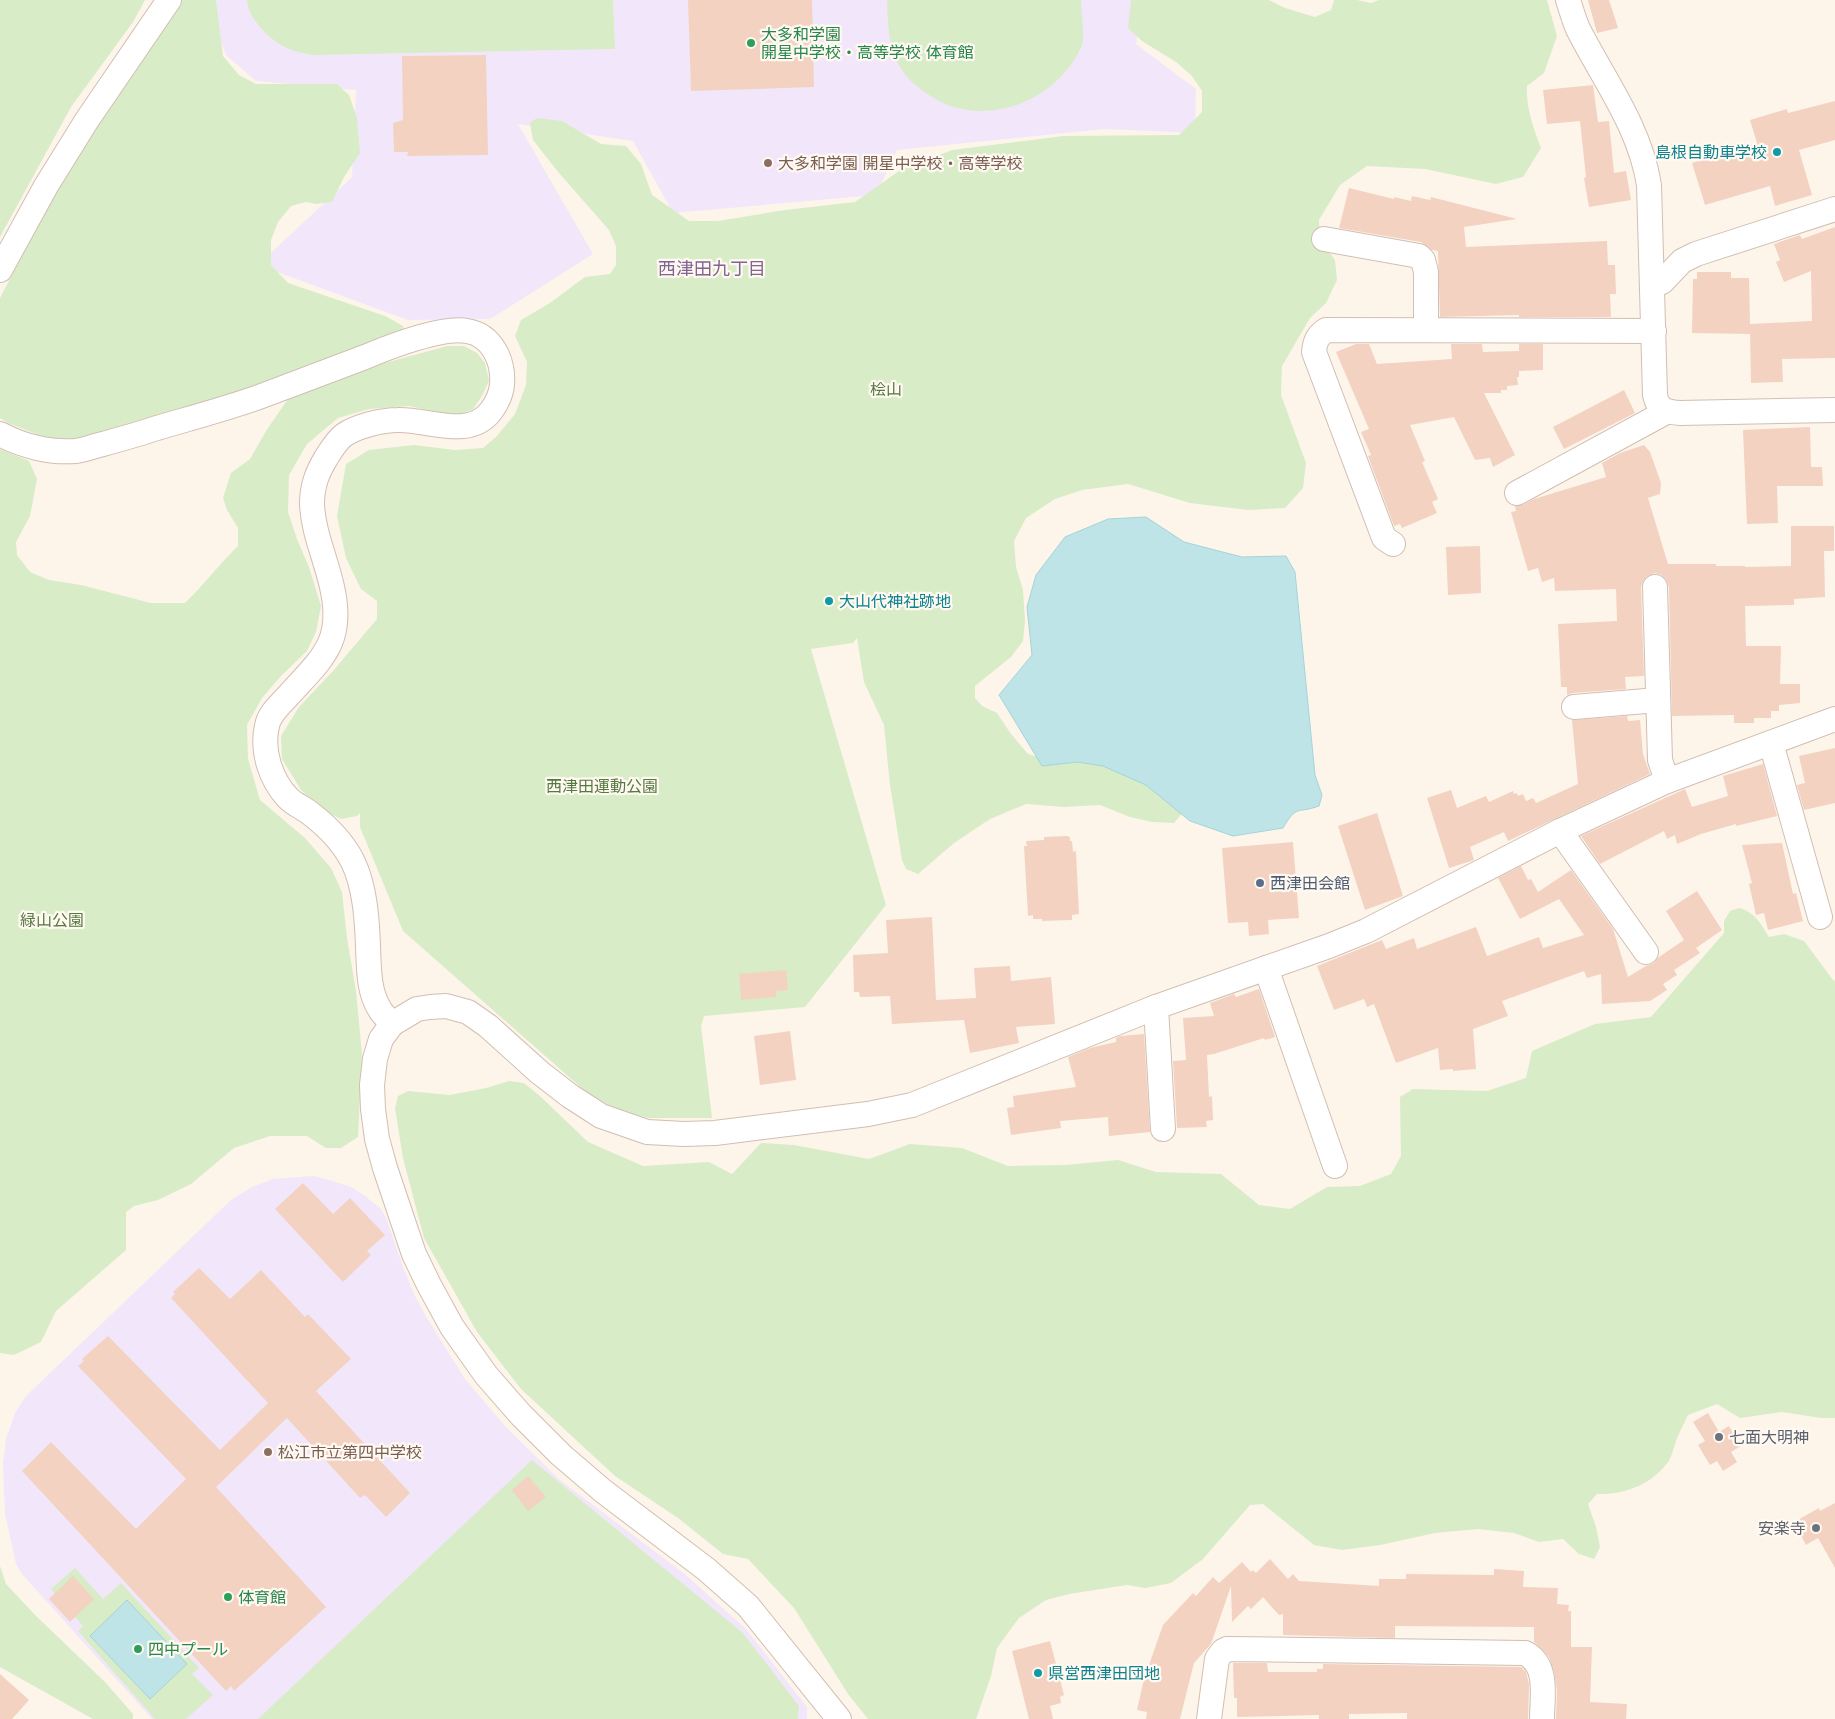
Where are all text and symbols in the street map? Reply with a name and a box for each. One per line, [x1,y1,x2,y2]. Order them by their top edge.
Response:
place label: 大多和学園 開星中学校・高等学校 体育館 [761,26,973,61]
marker: 大多和学園 開星中学校・高等学校 体育館 [745,37,757,49]
place label: 島根自動車学校 [1655,144,1767,161]
marker: 島根自動車学校 [1771,146,1783,158]
place label: 大多和学園 開星中学校・高等学校 [778,155,1022,172]
marker: 大多和学園 開星中学校・高等学校 [762,157,774,169]
district label: 西津田九丁目 [658,259,766,279]
park label: 桧山 [870,381,902,398]
place label: 大山代神社跡地 [839,593,951,610]
marker: 大山代神社跡地 [823,595,835,607]
park label: 西津田運動公園 [546,778,658,795]
place label: 西津田会館 [1270,875,1350,892]
marker: 西津田会館 [1254,877,1266,889]
park label: 緑山公園 [20,912,84,929]
place label: 七面大明神 [1729,1429,1809,1446]
marker: 七面大明神 [1713,1431,1725,1443]
place label: 松江市立第四中学校 [278,1444,422,1461]
marker: 松江市立第四中学校 [262,1446,274,1458]
place label: 安楽寺 [1758,1520,1806,1537]
marker: 安楽寺 [1810,1522,1822,1534]
place label: 体育館 [238,1589,286,1606]
marker: 体育館 [222,1591,234,1603]
place label: 四中プール [148,1641,228,1658]
marker: 四中プール [132,1643,144,1655]
place label: 県営西津田団地 [1048,1665,1160,1682]
marker: 県営西津田団地 [1032,1667,1044,1679]

